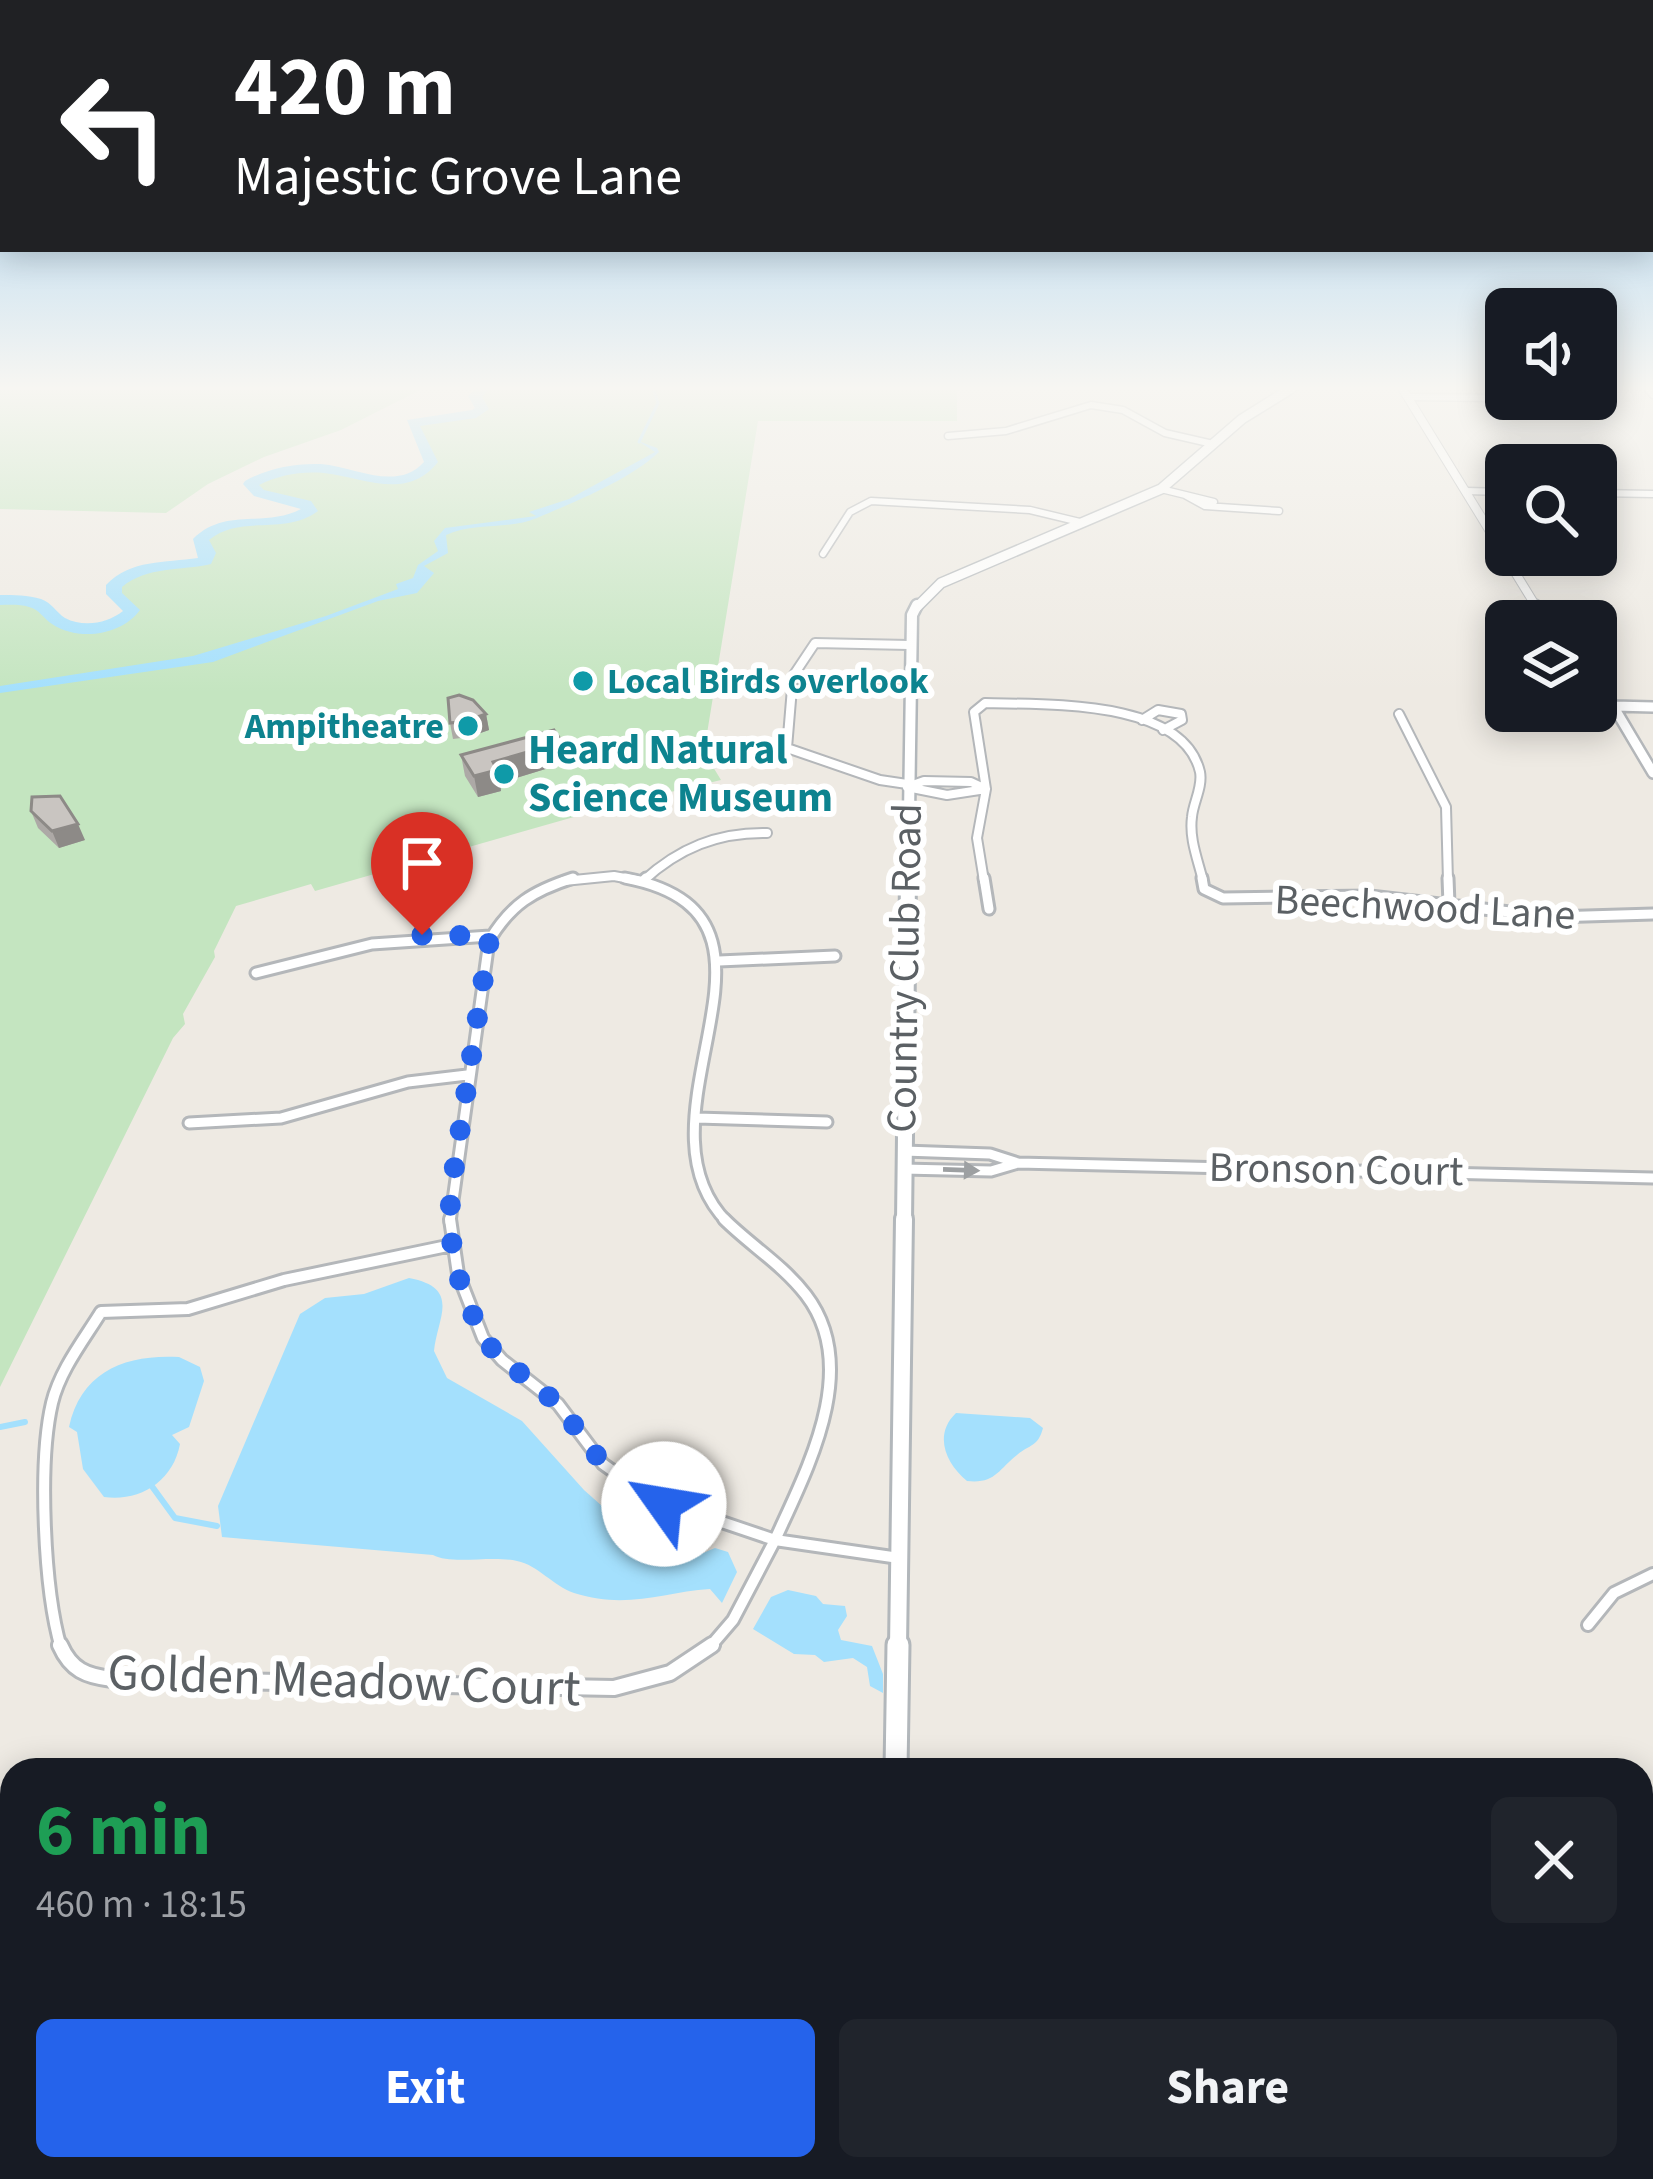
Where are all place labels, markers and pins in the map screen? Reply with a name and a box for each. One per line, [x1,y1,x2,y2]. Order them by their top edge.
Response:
place label: Local Birds overlook [607,656,929,707]
marker: Local Birds overlook [570,668,596,694]
place label: Ampitheatre [244,701,444,752]
marker: Ampitheatre [455,713,481,739]
place label: Heard Natural Science Museum [528,720,833,828]
marker: Heard Natural Science Museum [491,761,517,787]
pin [371,812,473,935]

